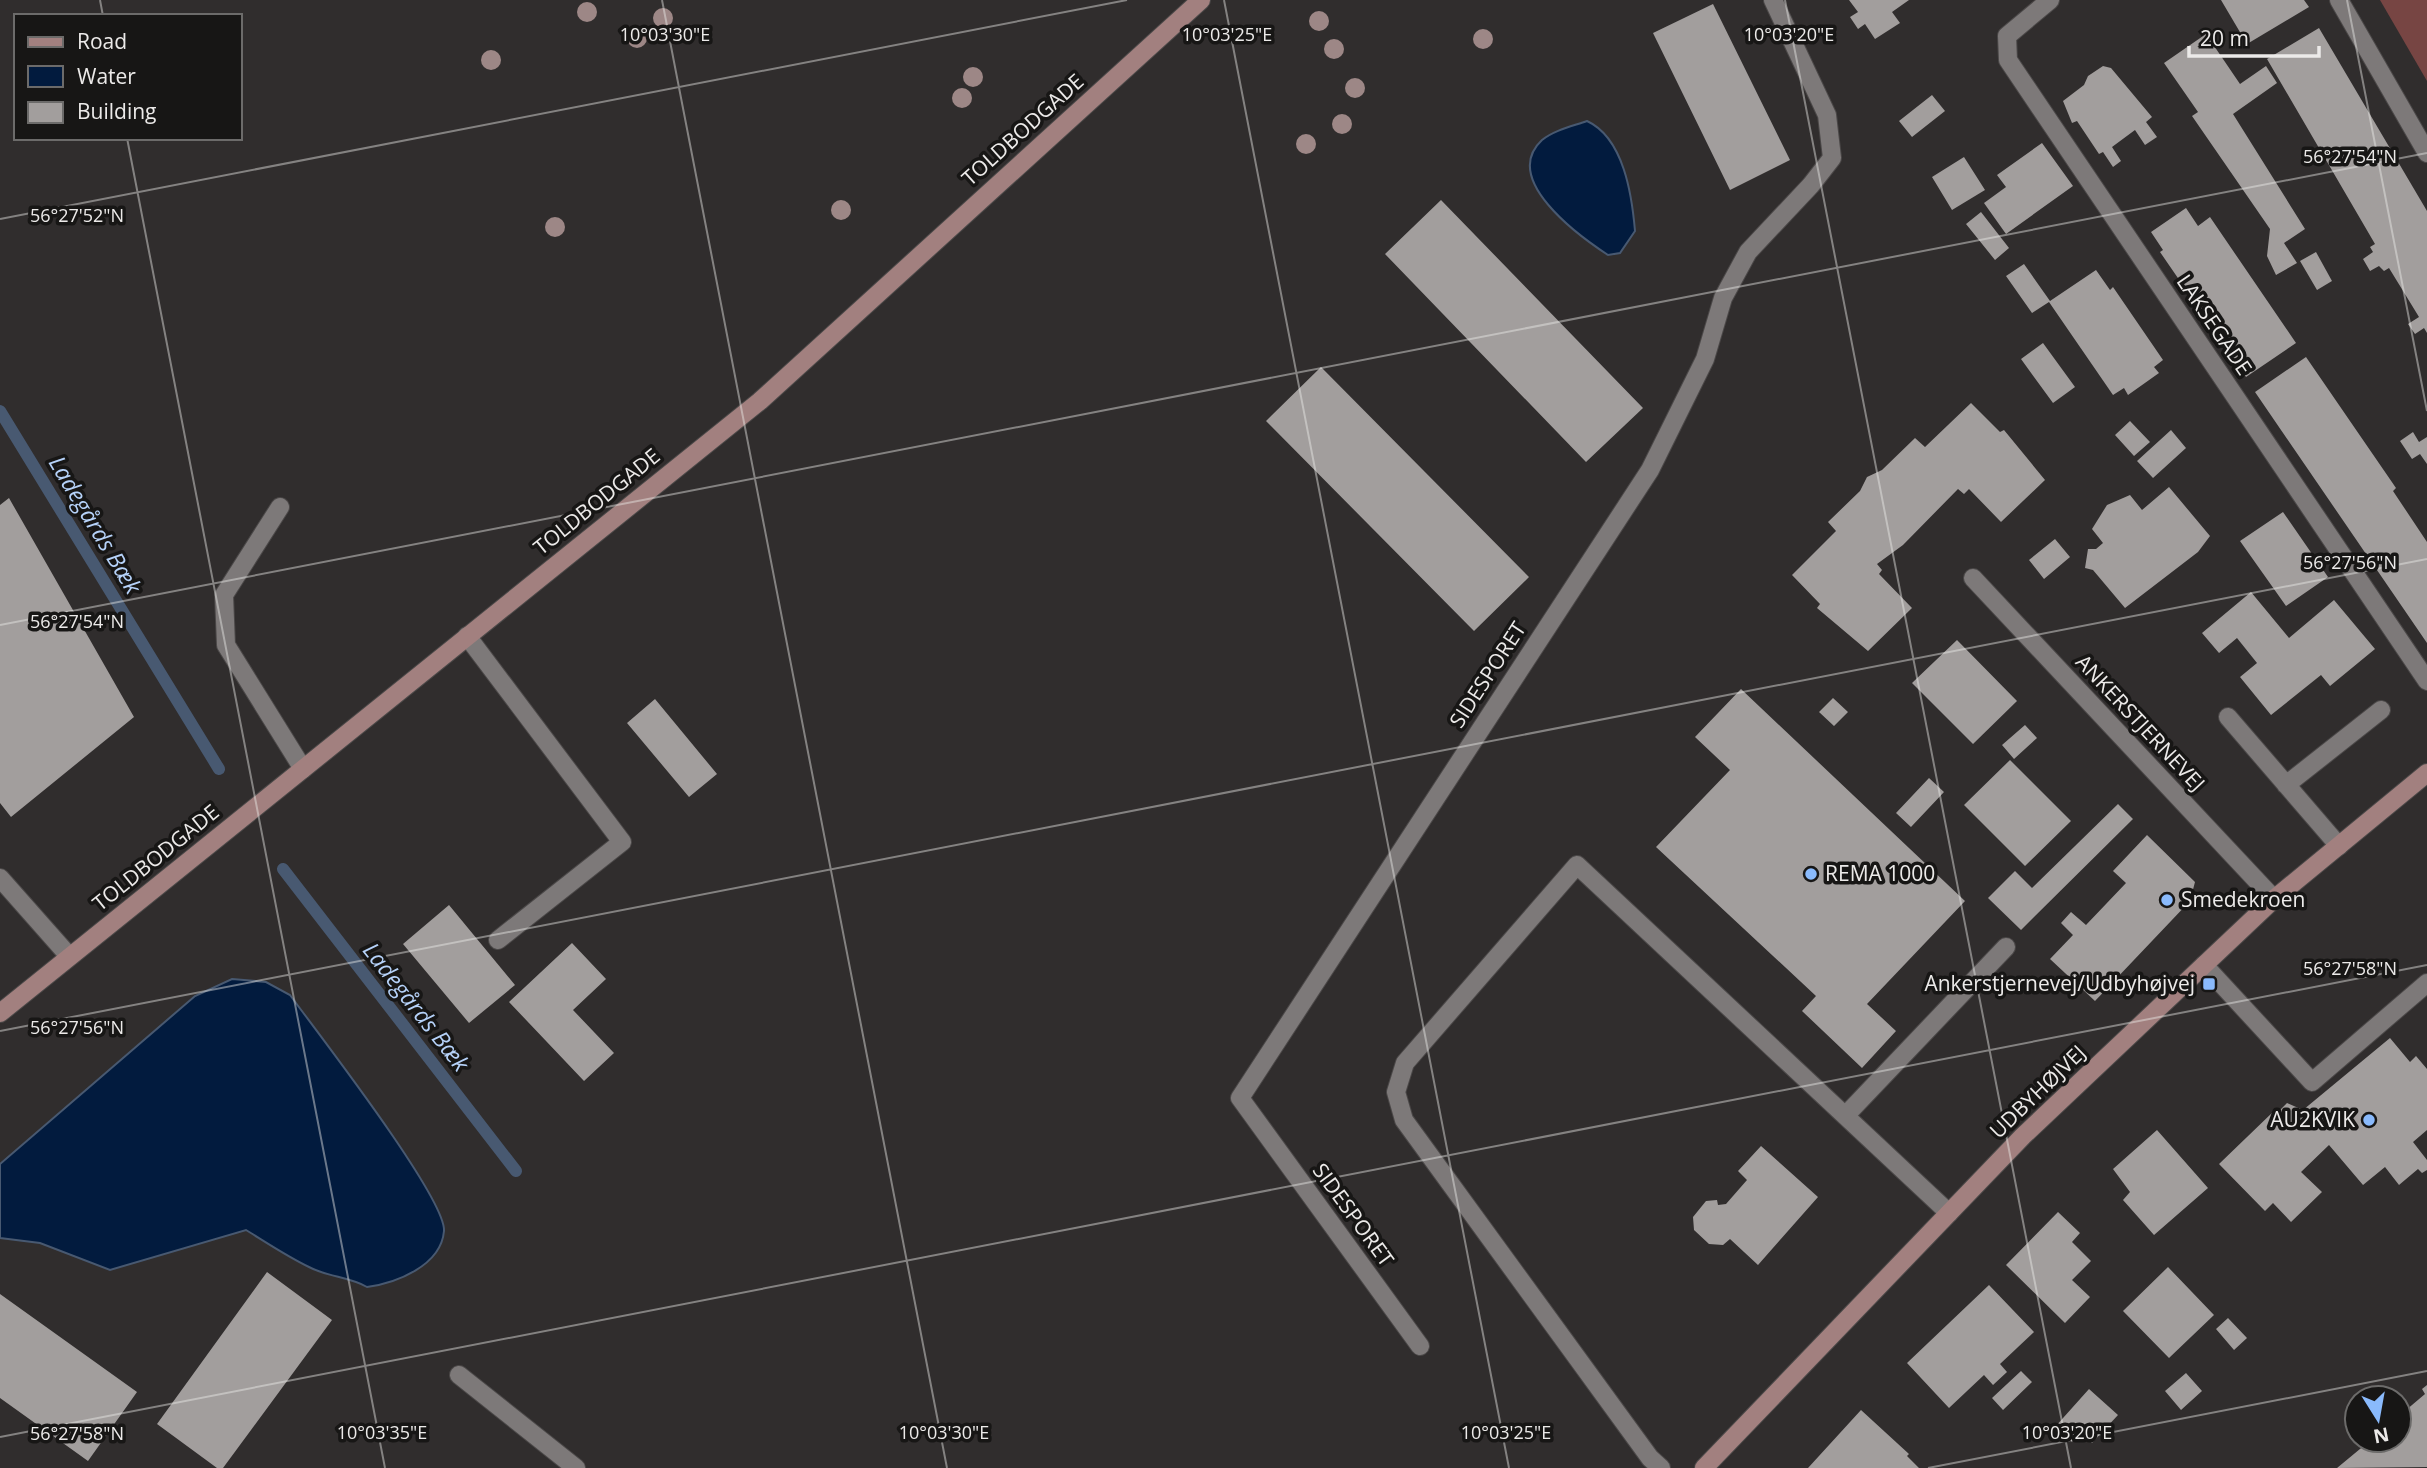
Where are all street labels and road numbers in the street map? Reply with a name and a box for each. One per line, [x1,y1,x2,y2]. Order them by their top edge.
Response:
street label: TOLDBODGADE [955,67,1089,191]
street label: LAKSEGADE [2171,269,2259,380]
street label: TOLDBODGADE [527,442,665,561]
street label: SIDESPORET [1442,616,1532,733]
street label: ANKERSTJERNEVEJ [2070,648,2211,797]
street label: TOLDBODGADE [86,798,224,917]
street label: UDBYHØJVEJ [1983,1038,2091,1144]
street label: SIDESPORET [1307,1157,1401,1272]

